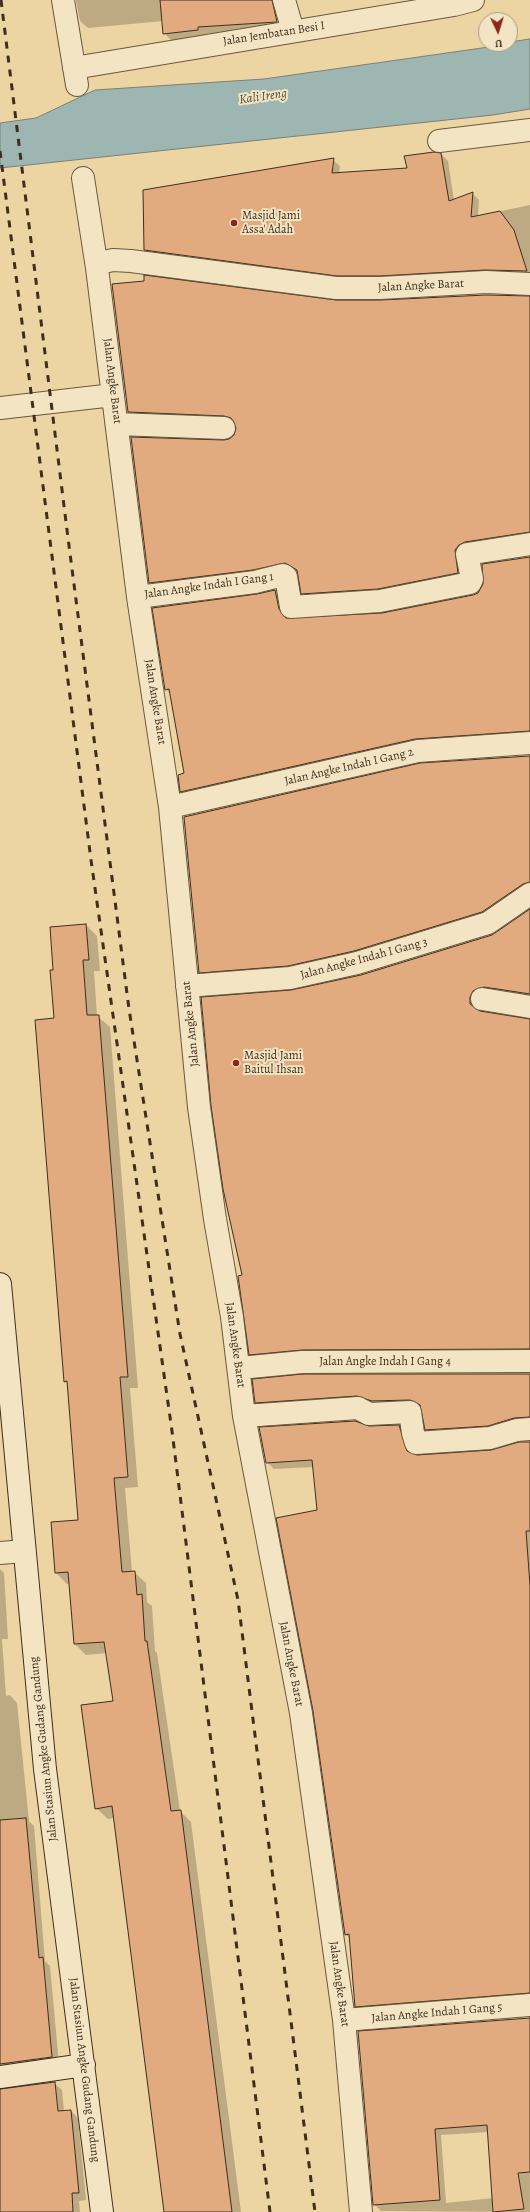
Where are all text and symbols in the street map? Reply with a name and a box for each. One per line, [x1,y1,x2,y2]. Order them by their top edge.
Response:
north arrow [478,12,518,52]
street label: Jalan Jembatan Besi I [222,19,326,49]
text: U [495,36,503,51]
water label: Kali Ireng [238,86,288,108]
place label: Masjid Jami Assa' Adah [242,209,300,237]
marker: Masjid Jami Assa' Adah [229,218,239,228]
street label: Jalan Angke Barat [378,277,464,295]
street label: Jalan Angke Barat [100,337,124,425]
street label: Jalan Angke Indah I Gang 1 [143,570,275,602]
street label: Jalan Angke Barat [141,658,169,746]
street label: Jalan Angke Indah I Gang 2 [283,745,415,789]
street label: Jalan Angke Indah I Gang 3 [299,935,429,983]
street label: Jalan Angke Barat [179,980,203,1068]
place label: Masjid Jami Baitul Ihsan [244,1049,304,1077]
marker: Masjid Jami Baitul Ihsan [231,1058,241,1068]
street label: Jalan Angke Barat [222,1301,248,1389]
street label: Jalan Angke Indah I Gang 4 [319,1355,451,1369]
street label: Jalan Angke Barat [276,1620,306,1708]
street label: Jalan Stasiun Angke Gudang Gandung [27,1656,61,1842]
street label: Jalan Angke Barat [326,1940,352,2028]
street label: Jalan Stasiun Angke Gudang Gandung [66,1977,102,2163]
street label: Jalan Angke Indah I Gang 5 [371,2000,503,2026]

